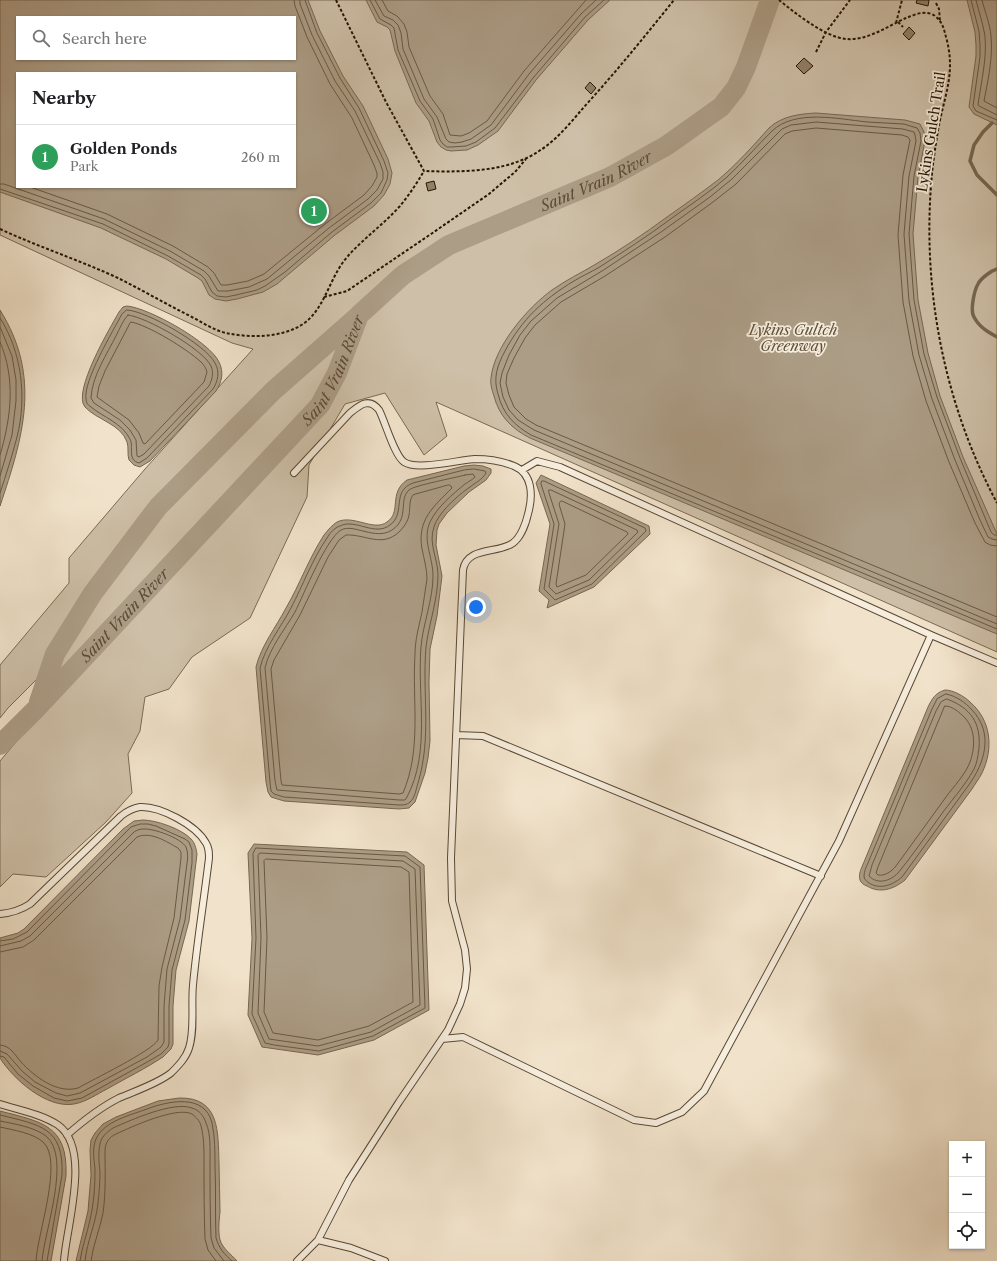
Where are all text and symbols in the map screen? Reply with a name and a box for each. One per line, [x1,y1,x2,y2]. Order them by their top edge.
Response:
search box [16,16,296,60]
icon: search [30,27,52,49]
text: Search here [62,29,147,48]
street label: Lykins Gulch Trail [913,70,949,194]
text: Nearby [32,88,96,108]
text: Golden Ponds [70,139,177,158]
water label: Saint Vrain River [536,146,656,215]
text: 1 [42,149,48,165]
text: 260 m [241,149,280,165]
text: Park [70,158,98,174]
pin: 1 [301,196,327,226]
water label: Saint Vrain River [296,311,368,429]
park label: Lykins Gultch Greenway [748,321,837,355]
water label: Saint Vrain River [75,563,173,666]
your location [466,597,486,617]
map controls [949,1141,985,1249]
button: + [949,1141,985,1177]
button: − [949,1177,985,1213]
button: locate [949,1213,985,1249]

